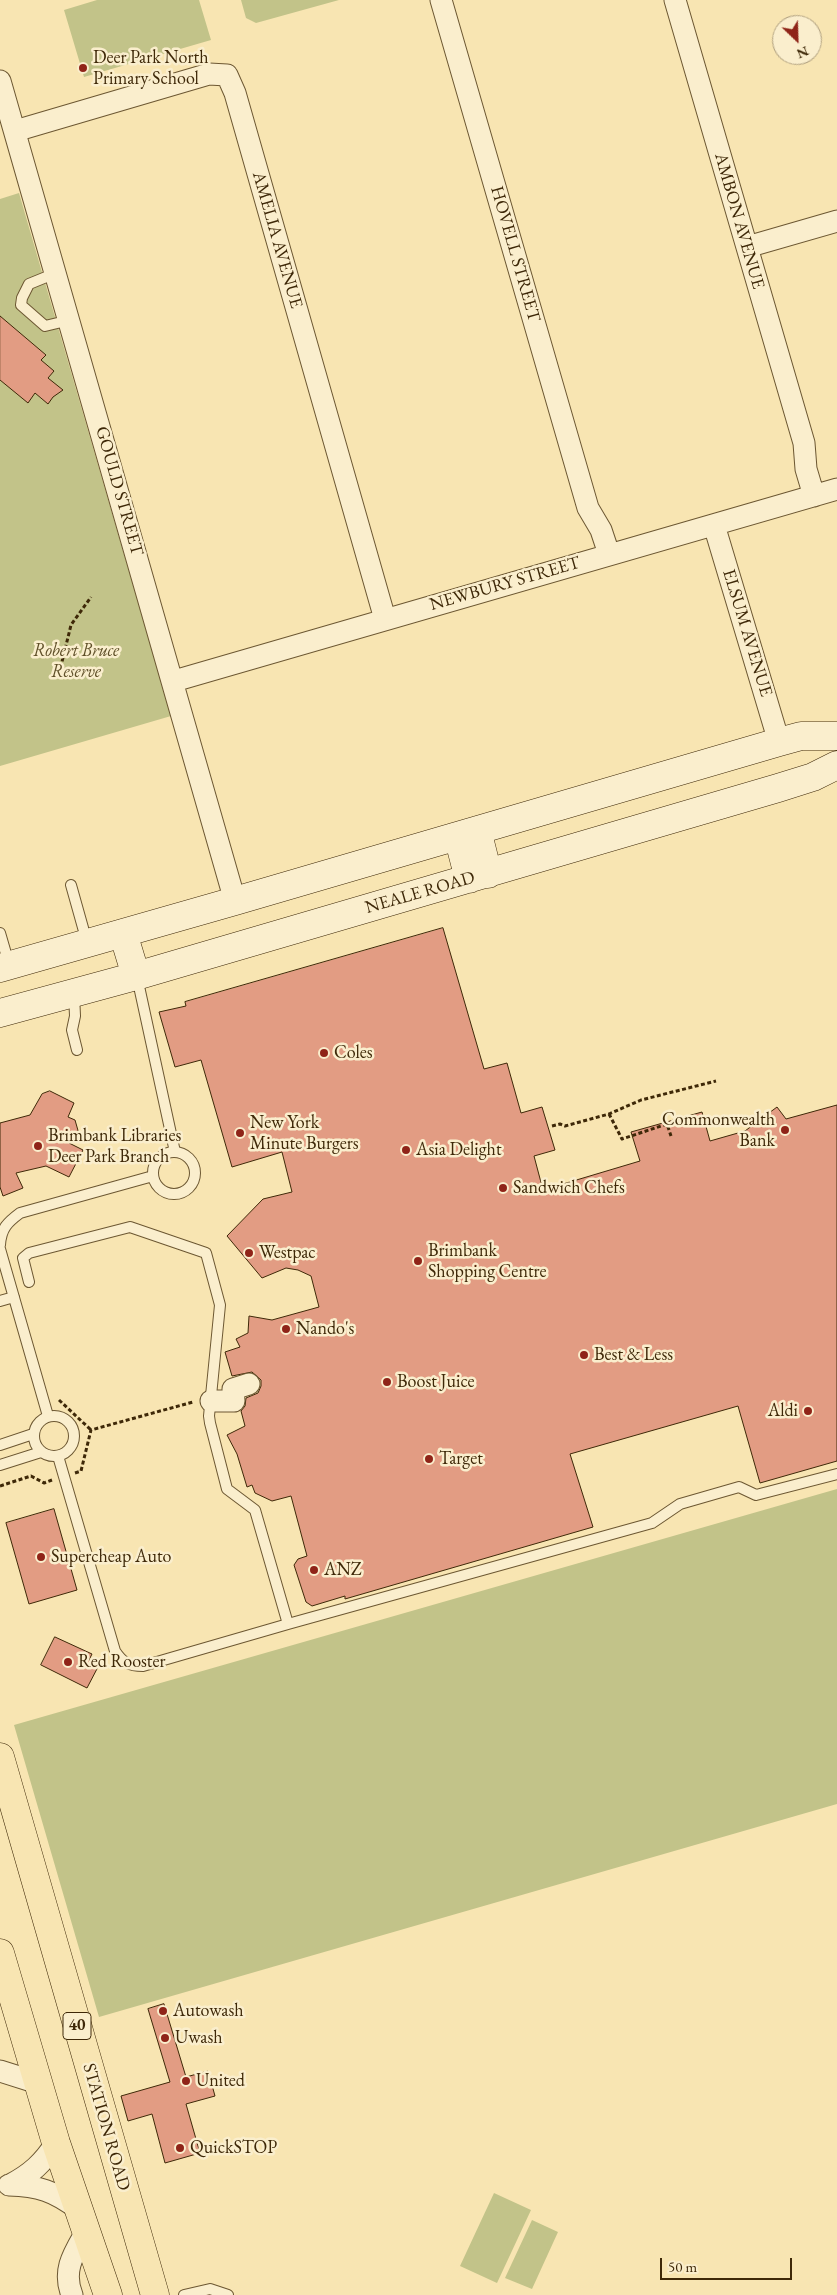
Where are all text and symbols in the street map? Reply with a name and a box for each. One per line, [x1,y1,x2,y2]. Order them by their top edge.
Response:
north arrow [772,15,822,65]
text: N [794,42,812,63]
place label: Deer Park North Primary School [93,47,208,90]
marker: Deer Park North Primary School [77,62,89,74]
street label: AMBON AVENUE [709,150,769,292]
street label: AMELIA AVENUE [247,169,307,311]
street label: HOVELL STREET [485,184,545,324]
street label: GOULD STREET [90,424,148,558]
street label: NEWBURY STREET [427,552,583,616]
street label: ELSUM AVENUE [717,567,777,699]
park label: Robert Bruce Reserve [33,640,119,682]
street label: NEALE ROAD [363,867,477,919]
place label: Coles [334,1042,373,1064]
marker: Coles [318,1047,330,1059]
place label: Commonwealth Bank [662,1109,775,1152]
place label: New York Minute Burgers [250,1112,359,1154]
marker: Commonwealth Bank [779,1124,791,1136]
place label: Brimbank Libraries Deer Park Branch [48,1125,181,1168]
marker: New York Minute Burgers [234,1127,246,1139]
place label: Asia Delight [416,1139,502,1161]
marker: Brimbank Libraries Deer Park Branch [32,1140,44,1152]
marker: Asia Delight [400,1144,412,1156]
place label: Sandwich Chefs [513,1177,625,1199]
marker: Sandwich Chefs [497,1182,509,1194]
place label: Brimbank Shopping Centre [428,1240,547,1282]
place label: Westpac [259,1242,316,1264]
marker: Westpac [243,1247,255,1259]
marker: Brimbank Shopping Centre [412,1255,424,1267]
place label: Nando's [296,1318,354,1340]
marker: Nando's [280,1323,292,1335]
place label: Best & Less [594,1344,673,1366]
marker: Best & Less [578,1349,590,1361]
place label: Boost Juice [397,1371,474,1393]
marker: Boost Juice [381,1376,393,1388]
place label: Aldi [768,1400,798,1422]
marker: Aldi [802,1405,814,1417]
place label: Target [439,1448,483,1470]
marker: Target [423,1453,435,1465]
place label: Supercheap Auto [51,1546,171,1568]
marker: Supercheap Auto [35,1551,47,1563]
place label: ANZ [324,1559,362,1581]
marker: ANZ [308,1564,320,1576]
place label: Red Rooster [78,1651,166,1673]
marker: Red Rooster [62,1656,74,1668]
place label: Autowash [173,2000,244,2022]
marker: Autowash [157,2005,169,2017]
road number: 40 [63,2012,91,2040]
place label: Uwash [175,2027,223,2049]
marker: Uwash [159,2032,171,2044]
street label: STATION ROAD [77,2061,135,2193]
place label: United [196,2070,245,2092]
marker: United [180,2075,192,2087]
place label: QuickSTOP [190,2137,277,2159]
marker: QuickSTOP [174,2142,186,2154]
scale bar [662,2248,794,2280]
text: 50 m [668,2257,697,2276]

